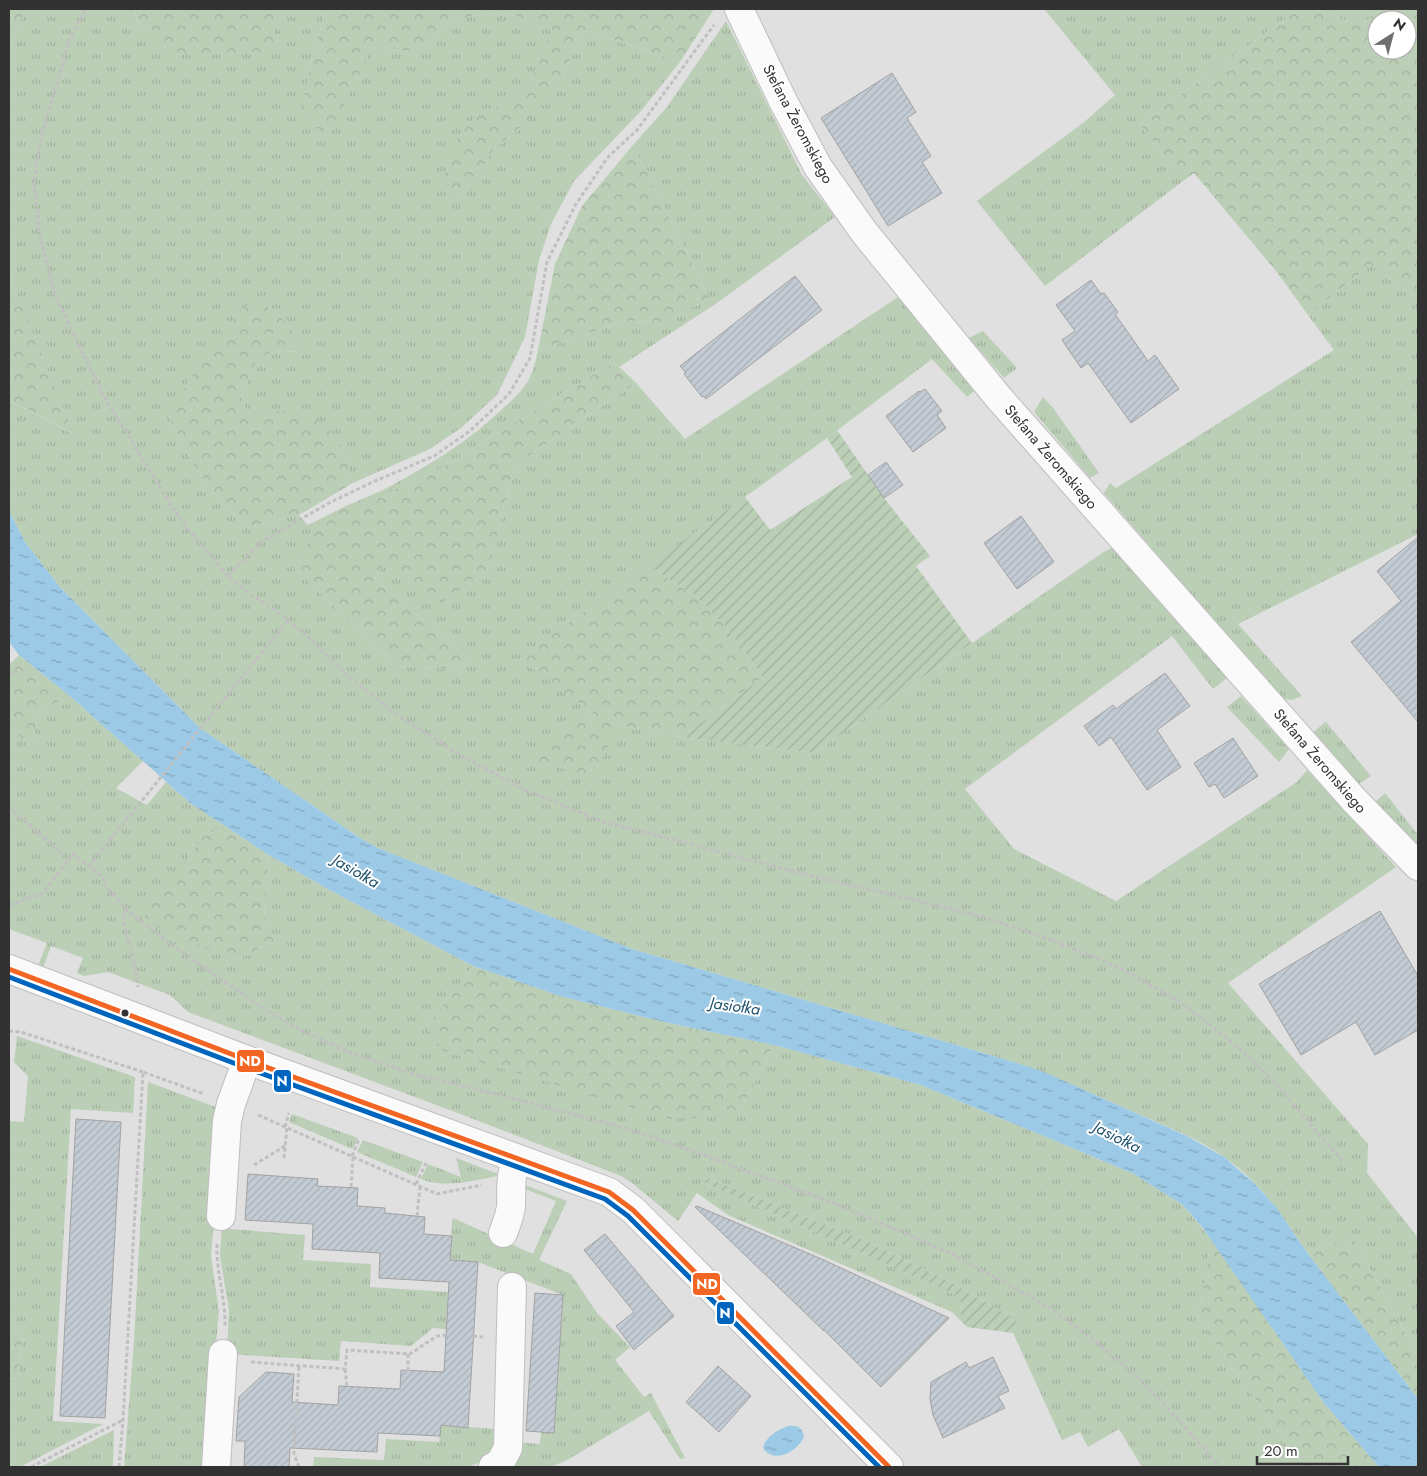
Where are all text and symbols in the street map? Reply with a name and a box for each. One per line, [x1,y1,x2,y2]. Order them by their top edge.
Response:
north arrow [1367,10,1417,60]
text: N [1389,13,1410,36]
street label: Stefana Żeromskiego [757,60,839,188]
street label: Stefana Żeromskiego [999,400,1103,514]
street label: Stefana Żeromskiego [1268,704,1372,818]
water label: Jasiołka [326,847,384,894]
water label: Jasiołka [705,991,762,1021]
unlabelled marker [120,1008,130,1018]
line badge: ND [236,1049,265,1073]
text: ND [239,1051,261,1071]
line badge: N [273,1069,292,1093]
text: N [276,1071,288,1091]
water label: Jasiołka [1087,1114,1145,1159]
line badge: ND [692,1272,721,1296]
text: ND [696,1274,718,1294]
line badge: N [716,1301,735,1325]
text: N [719,1303,731,1323]
scale bar [1257,1434,1348,1466]
text: 20 m [1264,1440,1298,1462]

